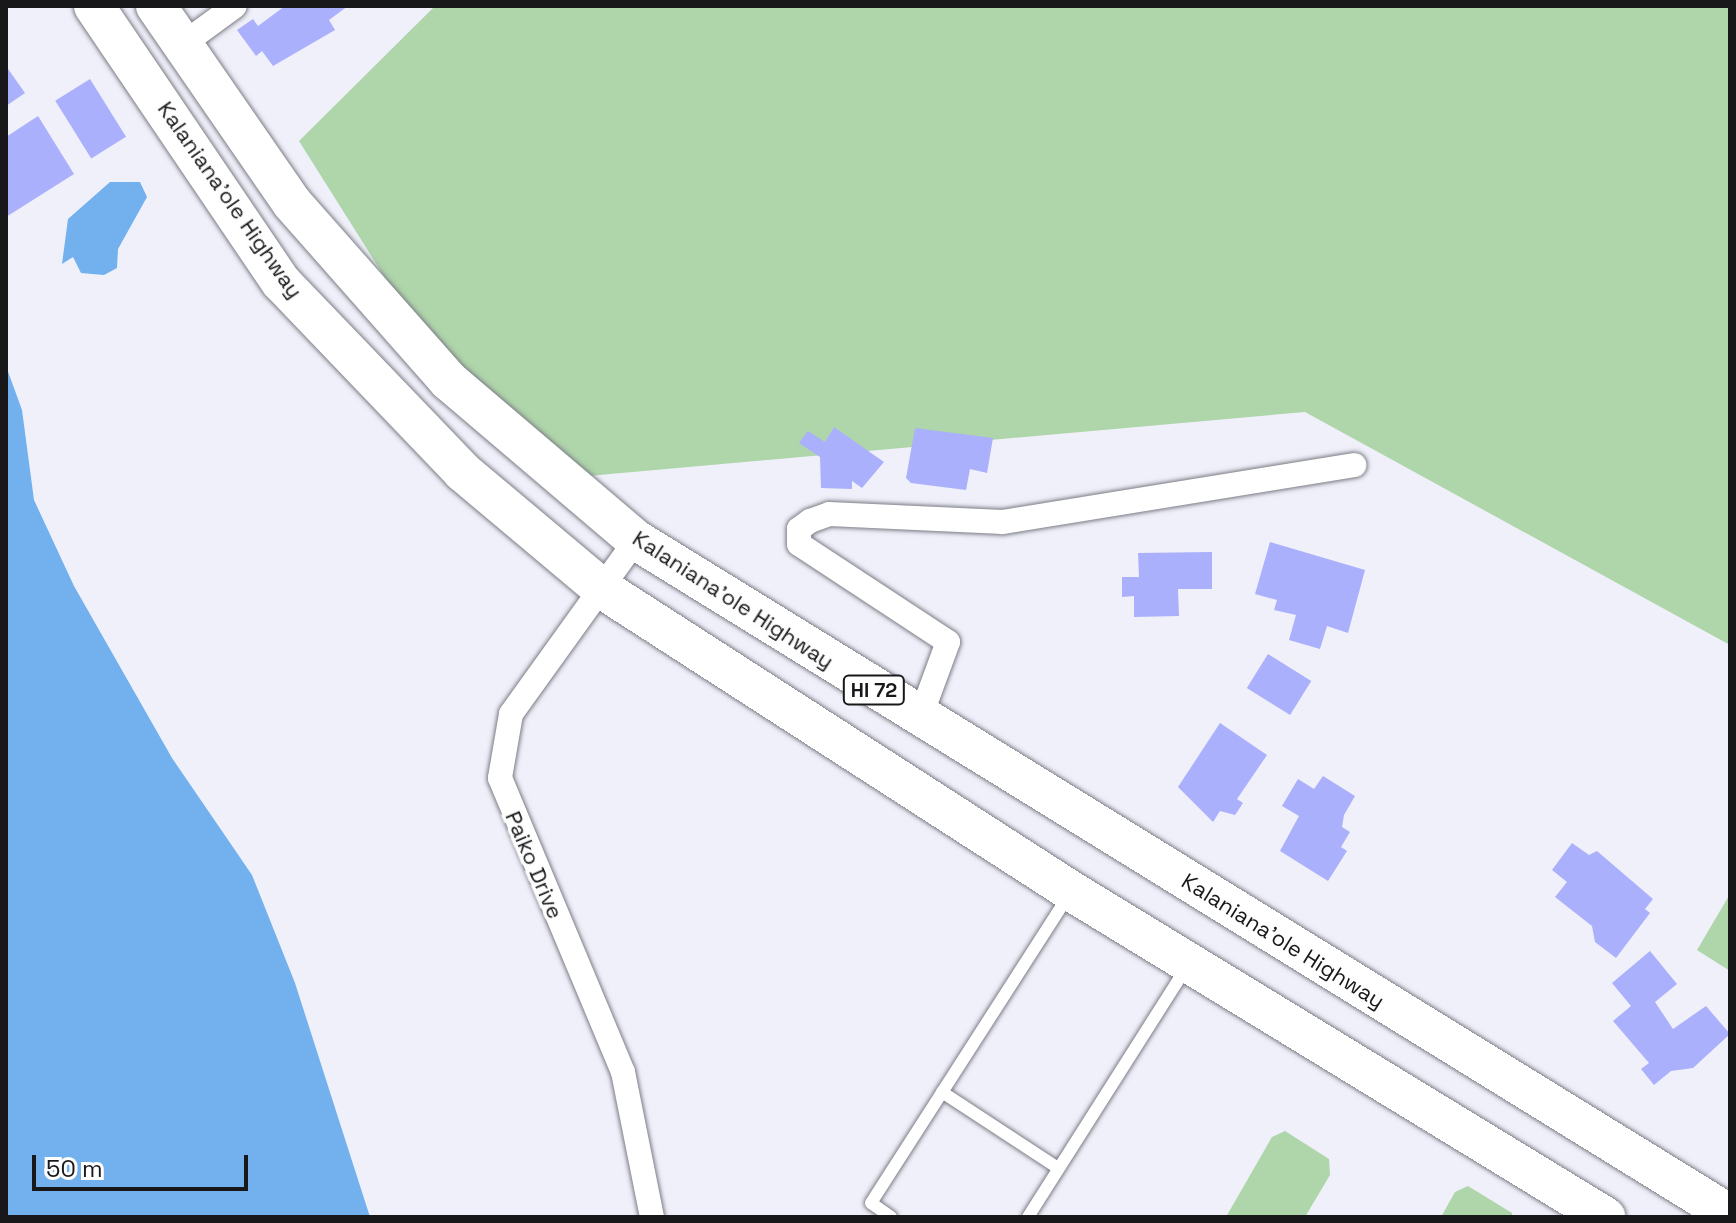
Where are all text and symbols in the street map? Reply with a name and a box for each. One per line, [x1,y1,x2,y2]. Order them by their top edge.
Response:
street label: Kalaniana’ole Highway [152,96,308,304]
street label: Kalaniana’ole Highway [628,525,838,675]
road number: HI 72 [842,674,906,706]
street label: Paiko Drive [500,807,568,923]
street label: Kalaniana’ole Highway [1177,868,1389,1014]
scale bar [36,1139,252,1189]
text: 50 m [46,1153,103,1184]

